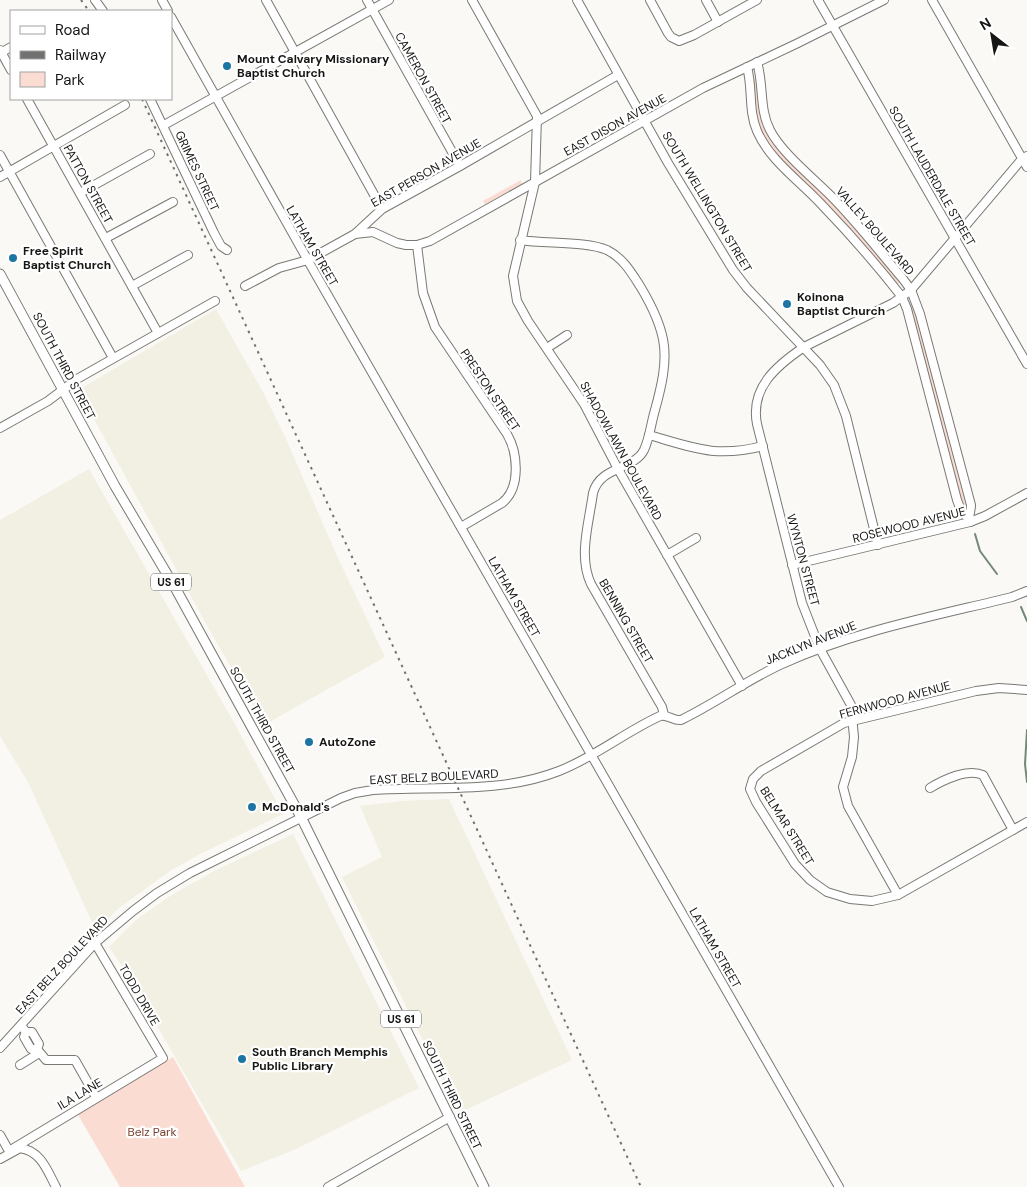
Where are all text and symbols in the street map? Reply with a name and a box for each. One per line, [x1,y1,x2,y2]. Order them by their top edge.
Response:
legend [10,10,172,100]
north arrow [967,10,1017,60]
text: N [976,14,994,34]
text: Road [55,20,90,40]
street label: CAMERON STREET [391,29,455,127]
text: Railway [55,45,107,65]
place label: Mount Calvary Missionary Baptist Church [237,51,390,81]
marker: Mount Calvary Missionary Baptist Church [221,60,233,72]
text: Park [55,70,85,90]
street label: EAST DISON AVENUE [561,90,669,160]
street label: SOUTH LAUDERDALE STREET [885,103,979,249]
street label: GRIMES STREET [171,128,223,214]
street label: SOUTH WELLINGTON STREET [659,129,756,276]
street label: EAST PERSON AVENUE [368,135,484,211]
street label: PATTON STREET [60,142,116,226]
street label: VALLEY BOULEVARD [832,183,918,279]
street label: LATHAM STREET [282,203,342,289]
place label: Free Spirit Baptist Church [23,243,111,273]
marker: Free Spirit Baptist Church [7,252,19,264]
place label: Koinona Baptist Church [797,289,885,319]
marker: Koinona Baptist Church [781,298,793,310]
street label: SOUTH THIRD STREET [29,310,99,423]
street label: PRESTON STREET [457,346,524,434]
street label: SHADOWLAWN BOULEVARD [576,379,666,523]
street label: ROSEWOOD AVENUE [851,503,967,547]
street label: WYNTON STREET [783,512,823,608]
street label: LATHAM STREET [484,554,544,640]
road number: US 61 [151,574,191,590]
street label: BENNING STREET [595,576,657,666]
street label: JACKLYN AVENUE [763,617,859,669]
street label: SOUTH THIRD STREET [226,664,298,776]
street label: FERNWOOD AVENUE [838,677,953,723]
place label: AutoZone [319,734,376,750]
marker: AutoZone [303,736,315,748]
street label: EAST BELZ BOULEVARD [369,766,499,788]
street label: BELMAR STREET [756,784,818,868]
place label: McDonald's [262,799,330,815]
marker: McDonald's [246,801,258,813]
street label: LATHAM STREET [685,905,745,991]
street label: EAST BELZ BOULEVARD [12,912,112,1018]
street label: TODD DRIVE [115,961,163,1029]
road number: US 61 [381,1011,421,1028]
street label: SOUTH THIRD STREET [419,1038,485,1152]
place label: South Branch Memphis Public Library [252,1044,388,1074]
marker: South Branch Memphis Public Library [236,1053,248,1065]
street label: ILA LANE [55,1074,106,1114]
park label: Belz Park [127,1124,177,1140]

